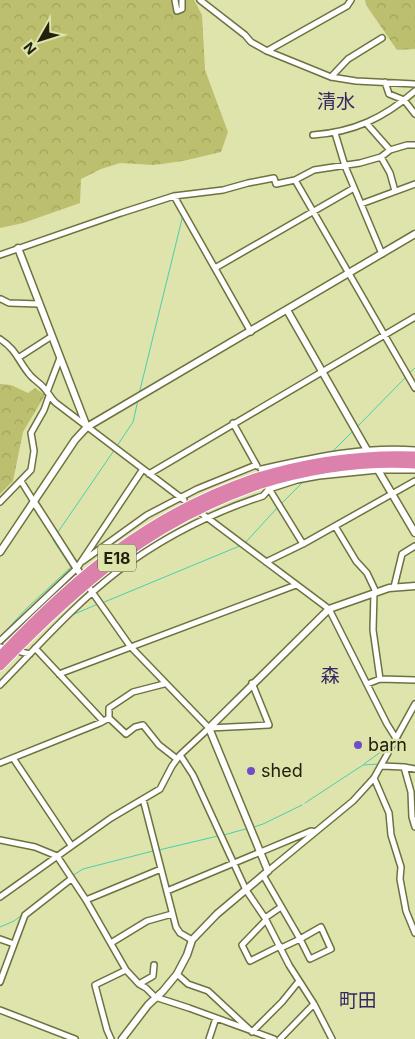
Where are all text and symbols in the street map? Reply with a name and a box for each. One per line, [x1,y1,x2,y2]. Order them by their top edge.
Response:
north arrow [15,15,65,65]
text: N [20,39,39,58]
district label: 清水 [317,90,355,113]
road number: E18 [98,544,136,572]
district label: 森 [320,664,340,687]
place label: barn [368,734,407,755]
marker: barn [352,739,364,751]
place label: shed [261,760,303,781]
marker: shed [245,765,257,777]
district label: 町田 [339,989,377,1012]

